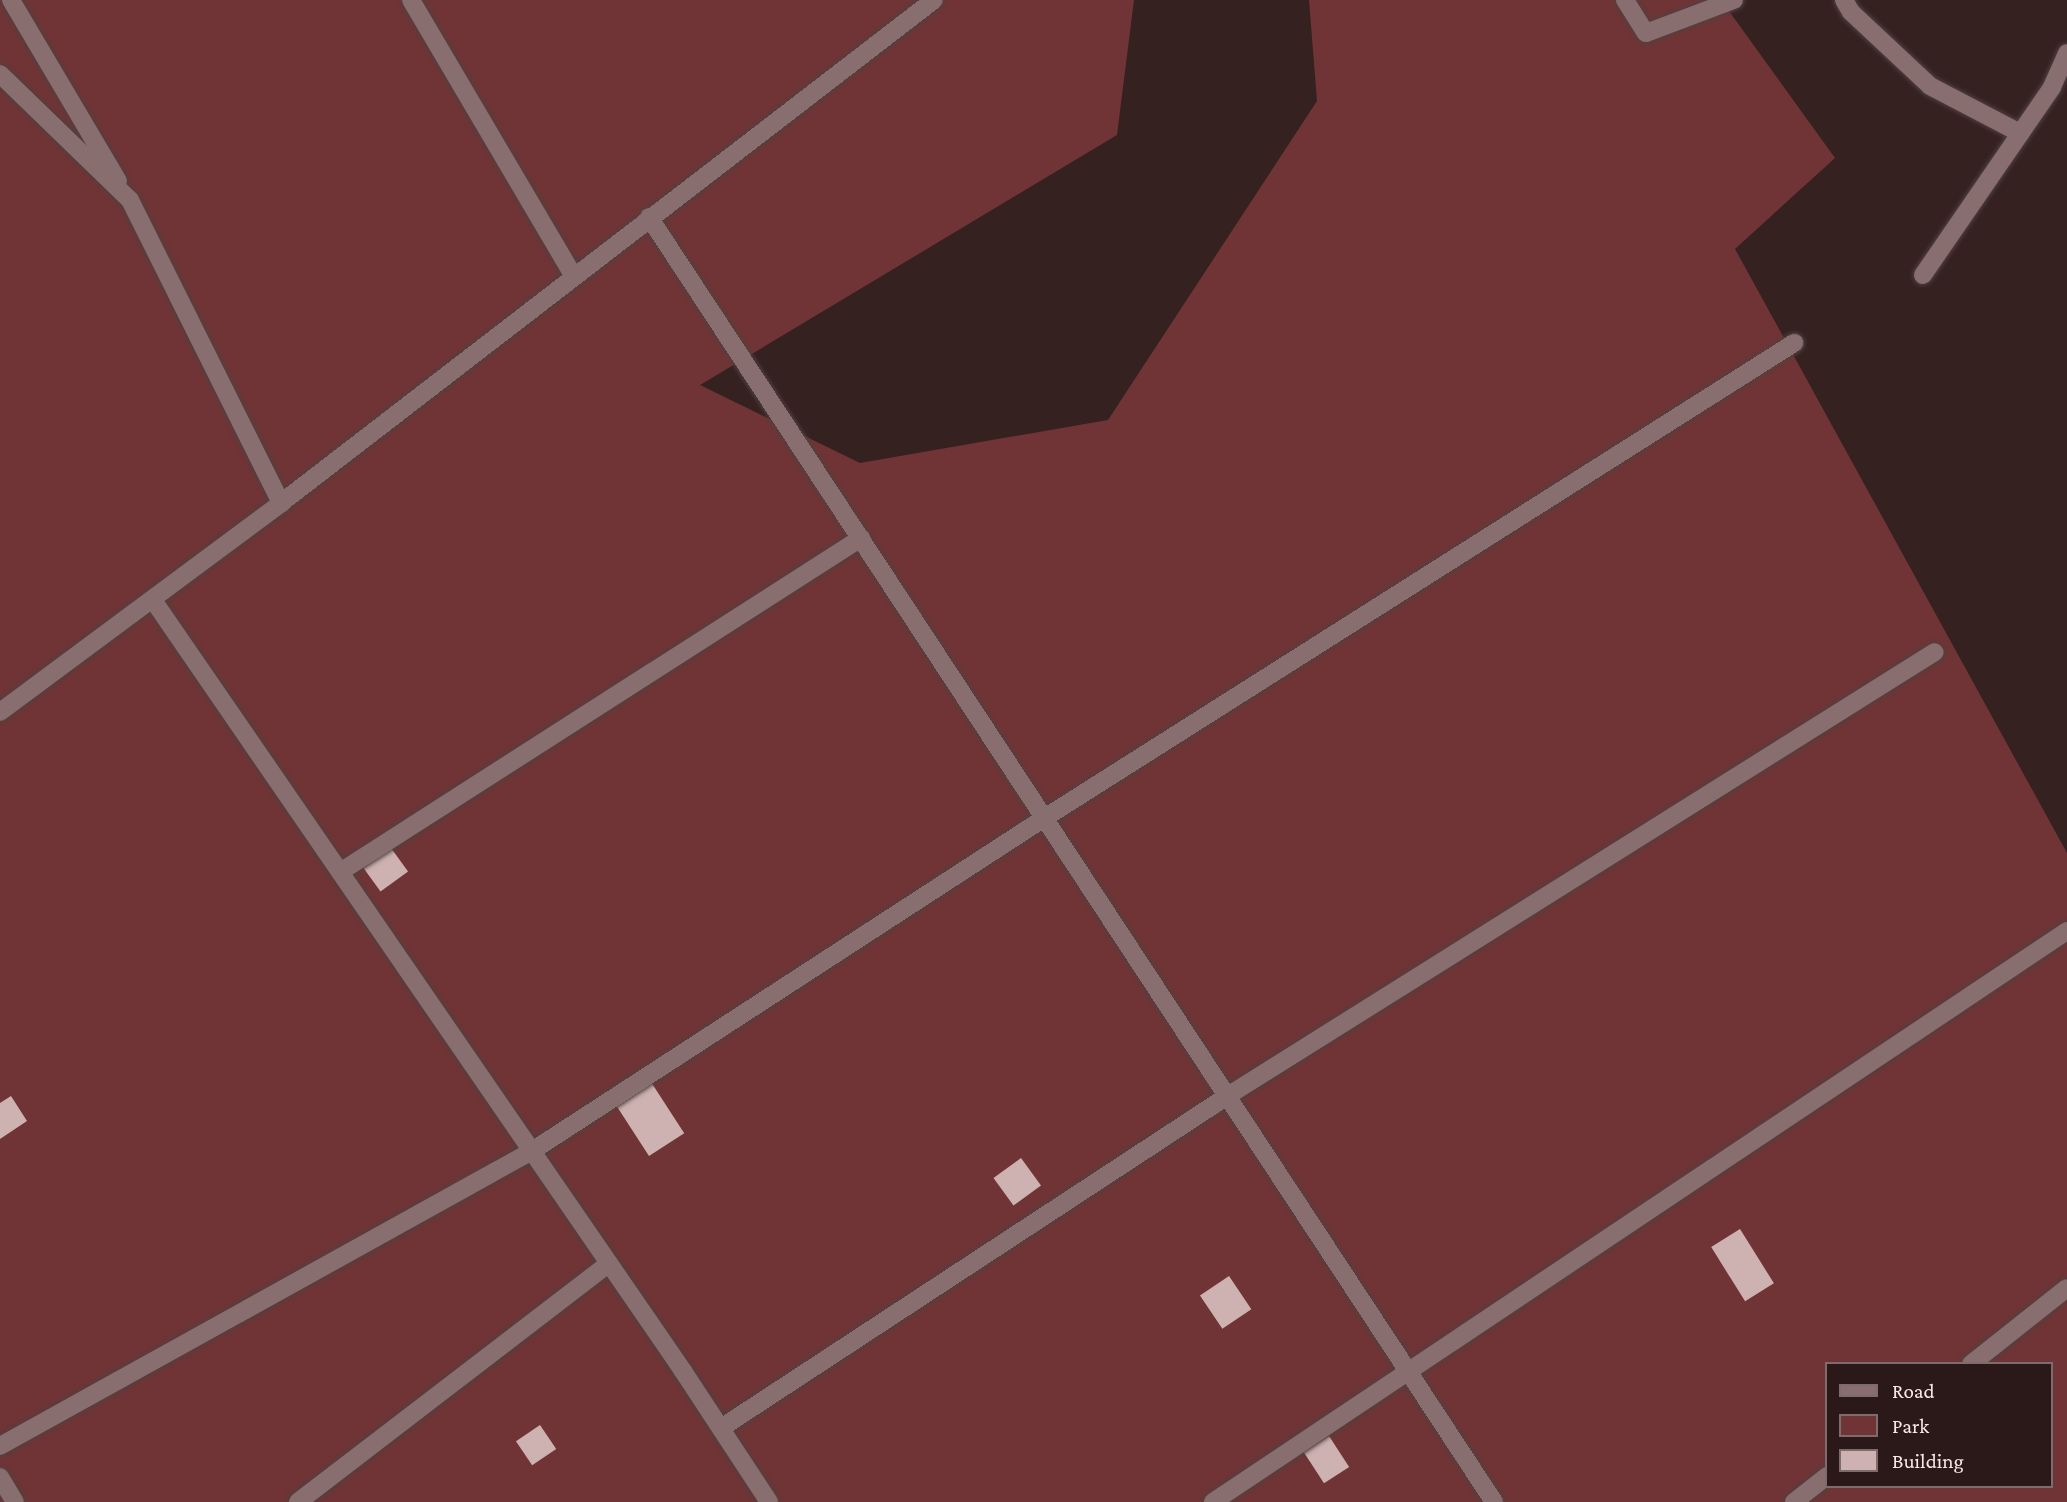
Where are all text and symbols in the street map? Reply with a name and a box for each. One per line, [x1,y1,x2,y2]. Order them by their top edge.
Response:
legend [1826,1362,2053,1488]
text: Road [1892,1379,1935,1403]
text: Park [1892,1414,1929,1438]
text: Building [1892,1449,1964,1473]

